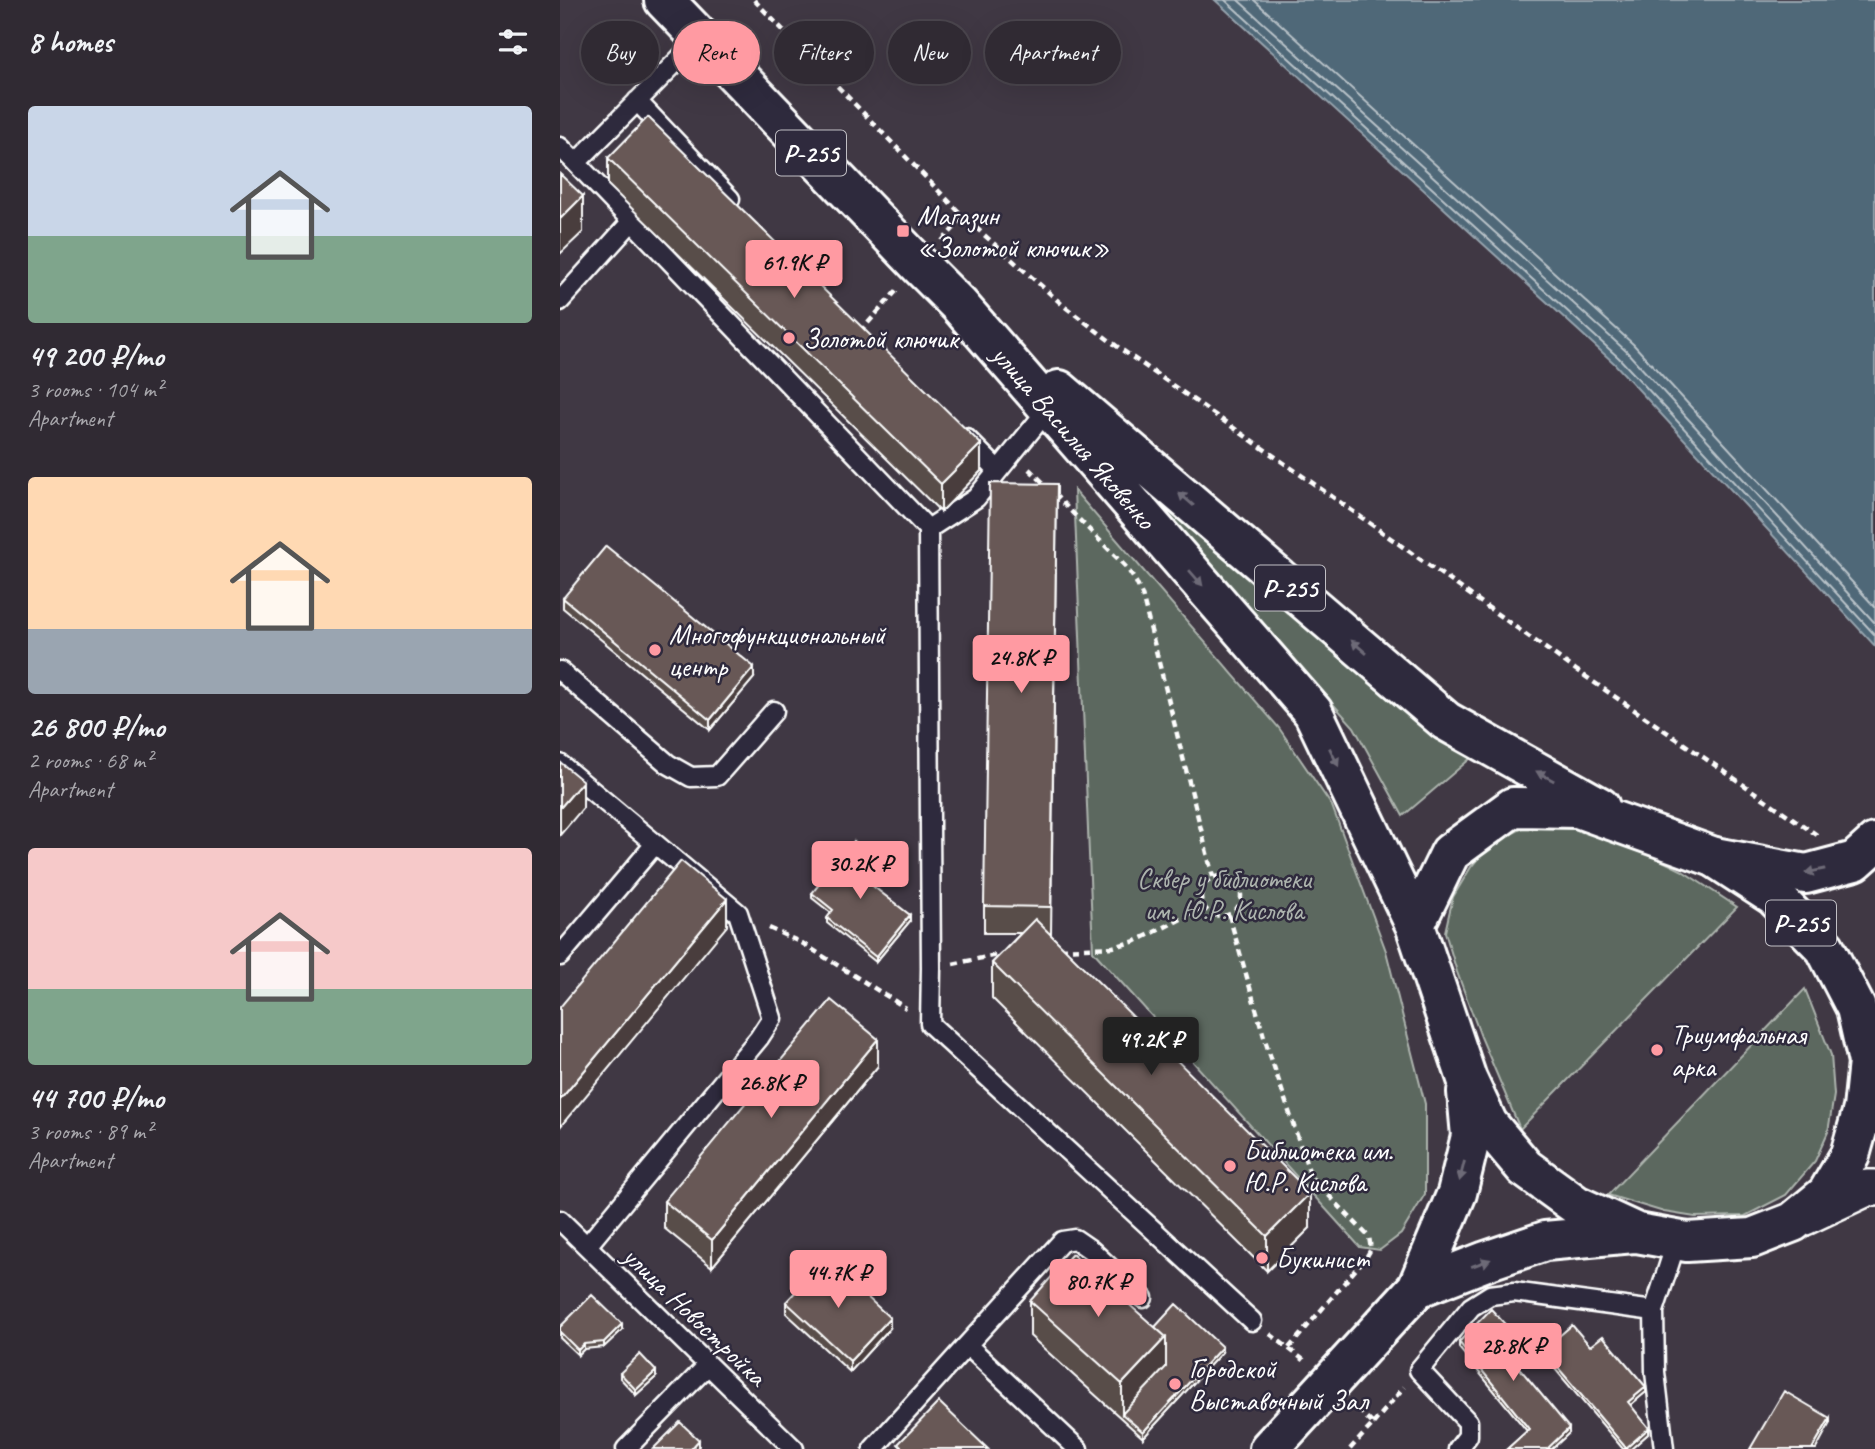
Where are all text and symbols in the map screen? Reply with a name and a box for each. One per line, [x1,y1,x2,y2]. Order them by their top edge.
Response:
chip: Buy [581,21,659,84]
chip: Rent [673,21,760,84]
chip: Filters [774,21,874,84]
chip: New [888,21,971,84]
chip: Apartment [985,21,1121,84]
text: 8 homes [28,23,113,61]
icon: filters [494,23,532,61]
road number: Р-255 [776,130,846,176]
icon: home [217,152,343,278]
place label: Магазин «Золотой ключик» [917,198,1110,265]
marker: Магазин «Золотой ключик» [895,223,911,239]
pin: 61.9K ₽ [729,240,859,300]
text: 61.9K ₽ [762,248,826,277]
place label: Золотой ключик [803,321,960,356]
marker: Золотой ключик [781,330,797,346]
street label: улица Василия Яковенко [983,336,1165,538]
text: 49 200 ₽/mo [28,337,164,375]
text: 3 rooms · 104 m² [28,375,163,404]
text: Apartment [28,404,113,433]
one-way arrow [1177,491,1195,507]
icon: home [217,523,343,649]
road number: Р-255 [1255,566,1325,610]
one-way arrow [1188,570,1203,587]
place label: Многофункциональный центр [669,617,887,684]
pin: 24.8K ₽ [956,636,1086,695]
one-way arrow [1350,639,1368,655]
marker: Многофункциональный центр [647,642,663,658]
text: 24.8K ₽ [989,643,1053,672]
text: 26 800 ₽/mo [28,708,165,746]
text: 2 rooms · 68 m² [28,746,152,775]
one-way arrow [1329,747,1340,767]
one-way arrow [1535,770,1555,782]
text: Apartment [28,775,113,804]
pin: 30.2K ₽ [795,842,925,901]
text: 30.2K ₽ [828,849,892,878]
park label: Сквер у библиотеки им. Ю.Р. Кислова [1137,861,1313,928]
one-way arrow [1804,865,1826,876]
icon: home [217,894,343,1020]
road number: Р-255 [1766,900,1836,946]
place label: Триумфальная арка [1671,1017,1808,1084]
pin: 49.2K ₽ [1086,1018,1216,1077]
text: 49.2K ₽ [1119,1025,1183,1054]
marker: Триумфальная арка [1649,1042,1665,1058]
pin: 26.8K ₽ [706,1060,836,1120]
text: 26.8K ₽ [738,1068,804,1097]
text: 44 700 ₽/mo [28,1079,164,1117]
text: 3 rooms · 89 m² [28,1117,152,1146]
place label: Библиотека им. Ю.Р. Кислова [1244,1133,1393,1200]
text: Apartment [28,1146,113,1175]
marker: Библиотека им. Ю.Р. Кислова [1222,1158,1238,1174]
one-way arrow [1456,1160,1467,1182]
street label: улица Новостройка [614,1237,775,1395]
place label: Букинист [1276,1241,1370,1276]
pin: 44.7K ₽ [773,1250,903,1310]
marker: Букинист [1254,1250,1270,1266]
one-way arrow [1471,1257,1492,1268]
text: 44.7K ₽ [806,1258,870,1287]
pin: 80.7K ₽ [1033,1260,1163,1319]
text: 80.7K ₽ [1066,1267,1130,1296]
pin: 28.8K ₽ [1448,1324,1578,1383]
text: 28.8K ₽ [1481,1331,1545,1360]
place label: Городской Выставочный Зал [1189,1351,1370,1418]
marker: Городской Выставочный Зал [1167,1376,1183,1392]

